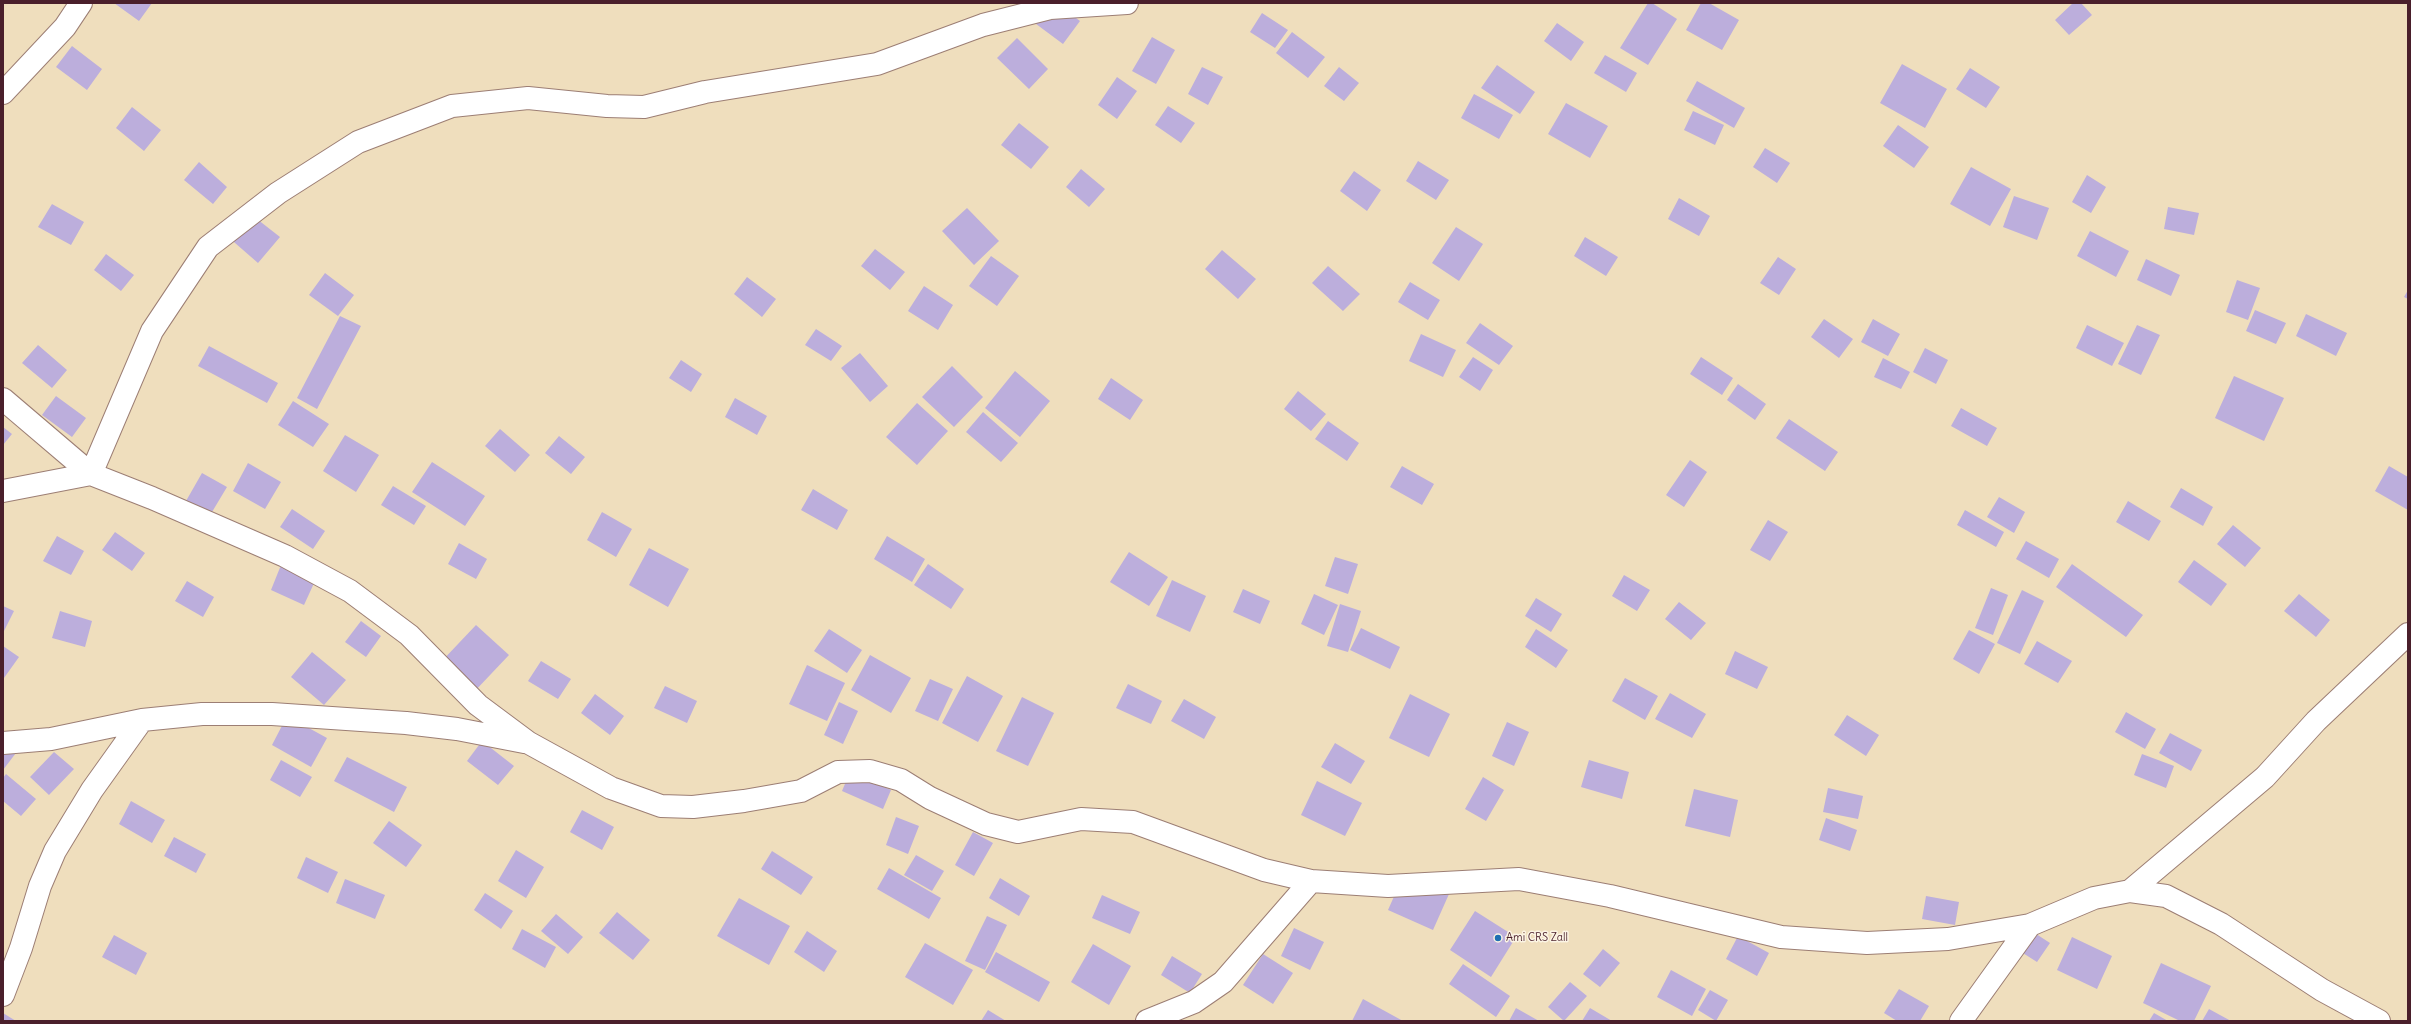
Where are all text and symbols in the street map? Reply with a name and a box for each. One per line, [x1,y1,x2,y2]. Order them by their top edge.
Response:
place label: Ami CRS Zall [1506,931,1568,945]
marker: Ami CRS Zall [1493,933,1503,943]

